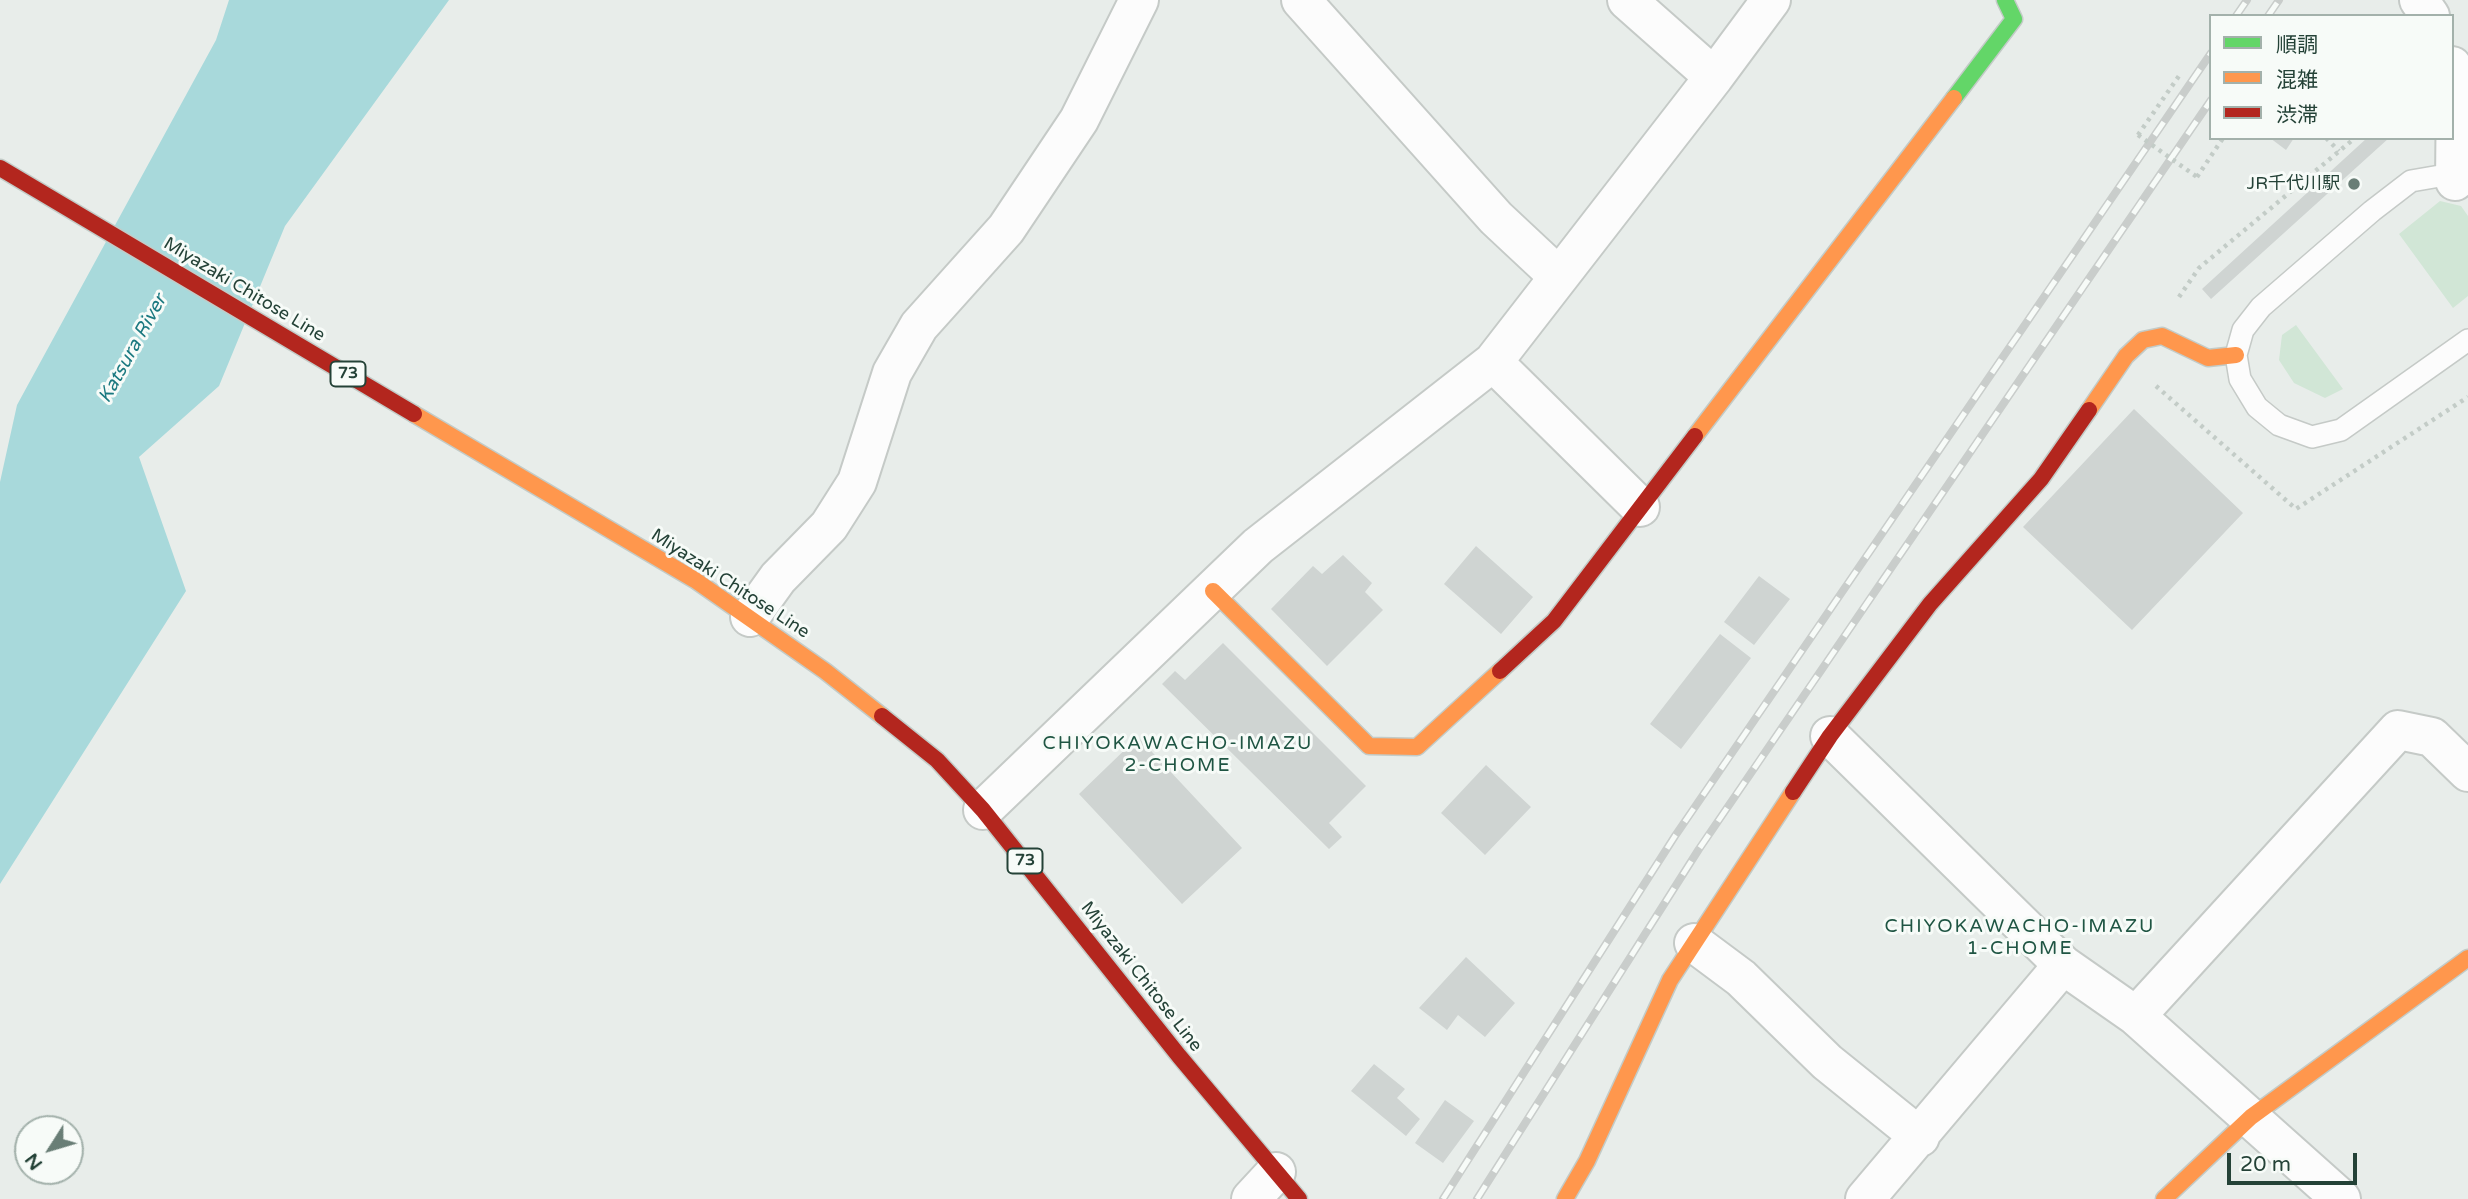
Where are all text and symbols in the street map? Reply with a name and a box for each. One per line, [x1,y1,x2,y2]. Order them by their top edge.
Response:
legend [2209,14,2454,140]
text: 順調 [2276,33,2318,58]
text: 混雑 [2276,68,2318,93]
text: 渋滞 [2276,103,2318,128]
place label: JR千代川駅 [2247,173,2340,195]
marker: JR千代川駅 [2346,176,2362,192]
street label: Miyazaki Chitose Line [159,233,329,347]
water label: Katsura River [94,291,172,407]
road number: 73 [330,362,366,386]
street label: Miyazaki Chitose Line [647,525,813,643]
district label: CHIYOKAWACHO-IMAZU 2-CHOME [1045,733,1311,777]
road number: 73 [1007,848,1042,874]
street label: Miyazaki Chitose Line [1076,898,1206,1056]
district label: CHIYOKAWACHO-IMAZU 1-CHOME [1887,916,2153,960]
north arrow [14,1115,84,1185]
scale bar [2230,1140,2360,1184]
text: N [20,1149,47,1174]
text: 20 m [2240,1152,2291,1177]

